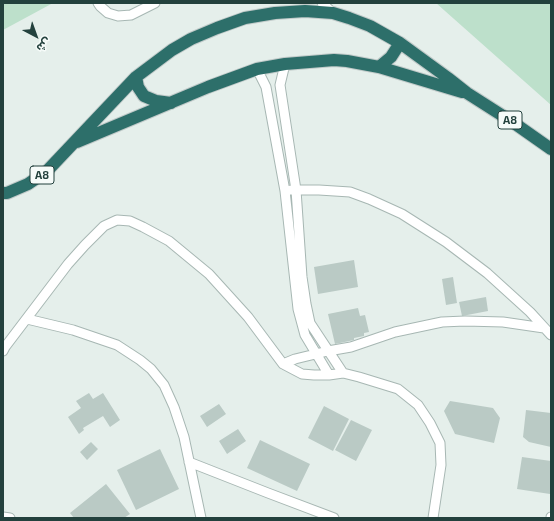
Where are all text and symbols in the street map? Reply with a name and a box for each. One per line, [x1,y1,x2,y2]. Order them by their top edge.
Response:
north arrow [16,16,56,56]
text: ش [34,36,54,55]
road number: A8 [498,111,522,129]
road number: A8 [30,166,54,184]

